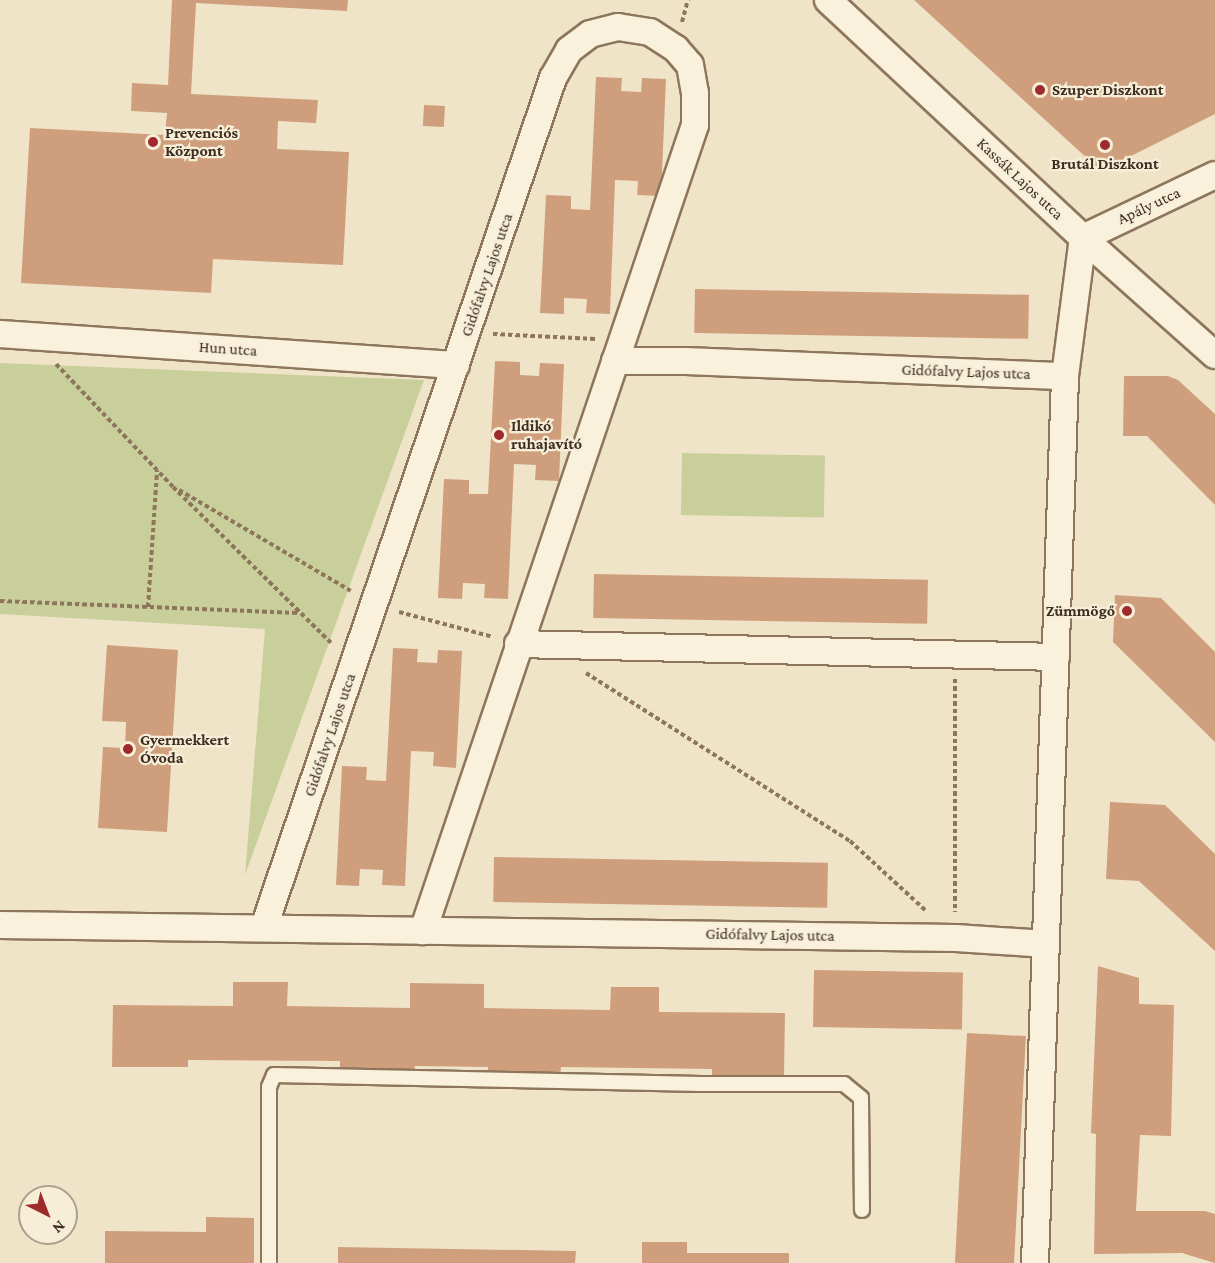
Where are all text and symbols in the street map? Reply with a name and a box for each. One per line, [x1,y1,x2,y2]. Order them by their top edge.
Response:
place label: Szuper Diszkont [1052,80,1163,100]
marker: Szuper Diszkont [1033,83,1047,97]
place label: Prevenciós Központ [165,123,238,161]
street label: Kassák Lajos utca [973,134,1067,224]
marker: Prevenciós Központ [146,135,160,149]
marker: Brutál Diszkont [1098,138,1112,152]
place label: Brutál Diszkont [1051,154,1159,174]
street label: Apály utca [1114,183,1184,229]
street label: Gidófalvy Lajos utca [457,211,517,339]
street label: Hun utca [198,337,258,361]
street label: Gidófalvy Lajos utca [901,360,1031,384]
place label: Ildikó ruhajavító [511,416,582,454]
marker: Ildikó ruhajavító [492,428,506,442]
place label: Zümmögő [1046,601,1115,621]
marker: Zümmögő [1120,604,1134,618]
street label: Gidófalvy Lajos utca [300,671,360,799]
place label: Gyermekkert Óvoda [140,730,229,768]
marker: Gyermekkert Óvoda [121,742,135,756]
street label: Gidófalvy Lajos utca [705,924,835,946]
north arrow [18,1185,78,1245]
text: N [49,1217,69,1237]

